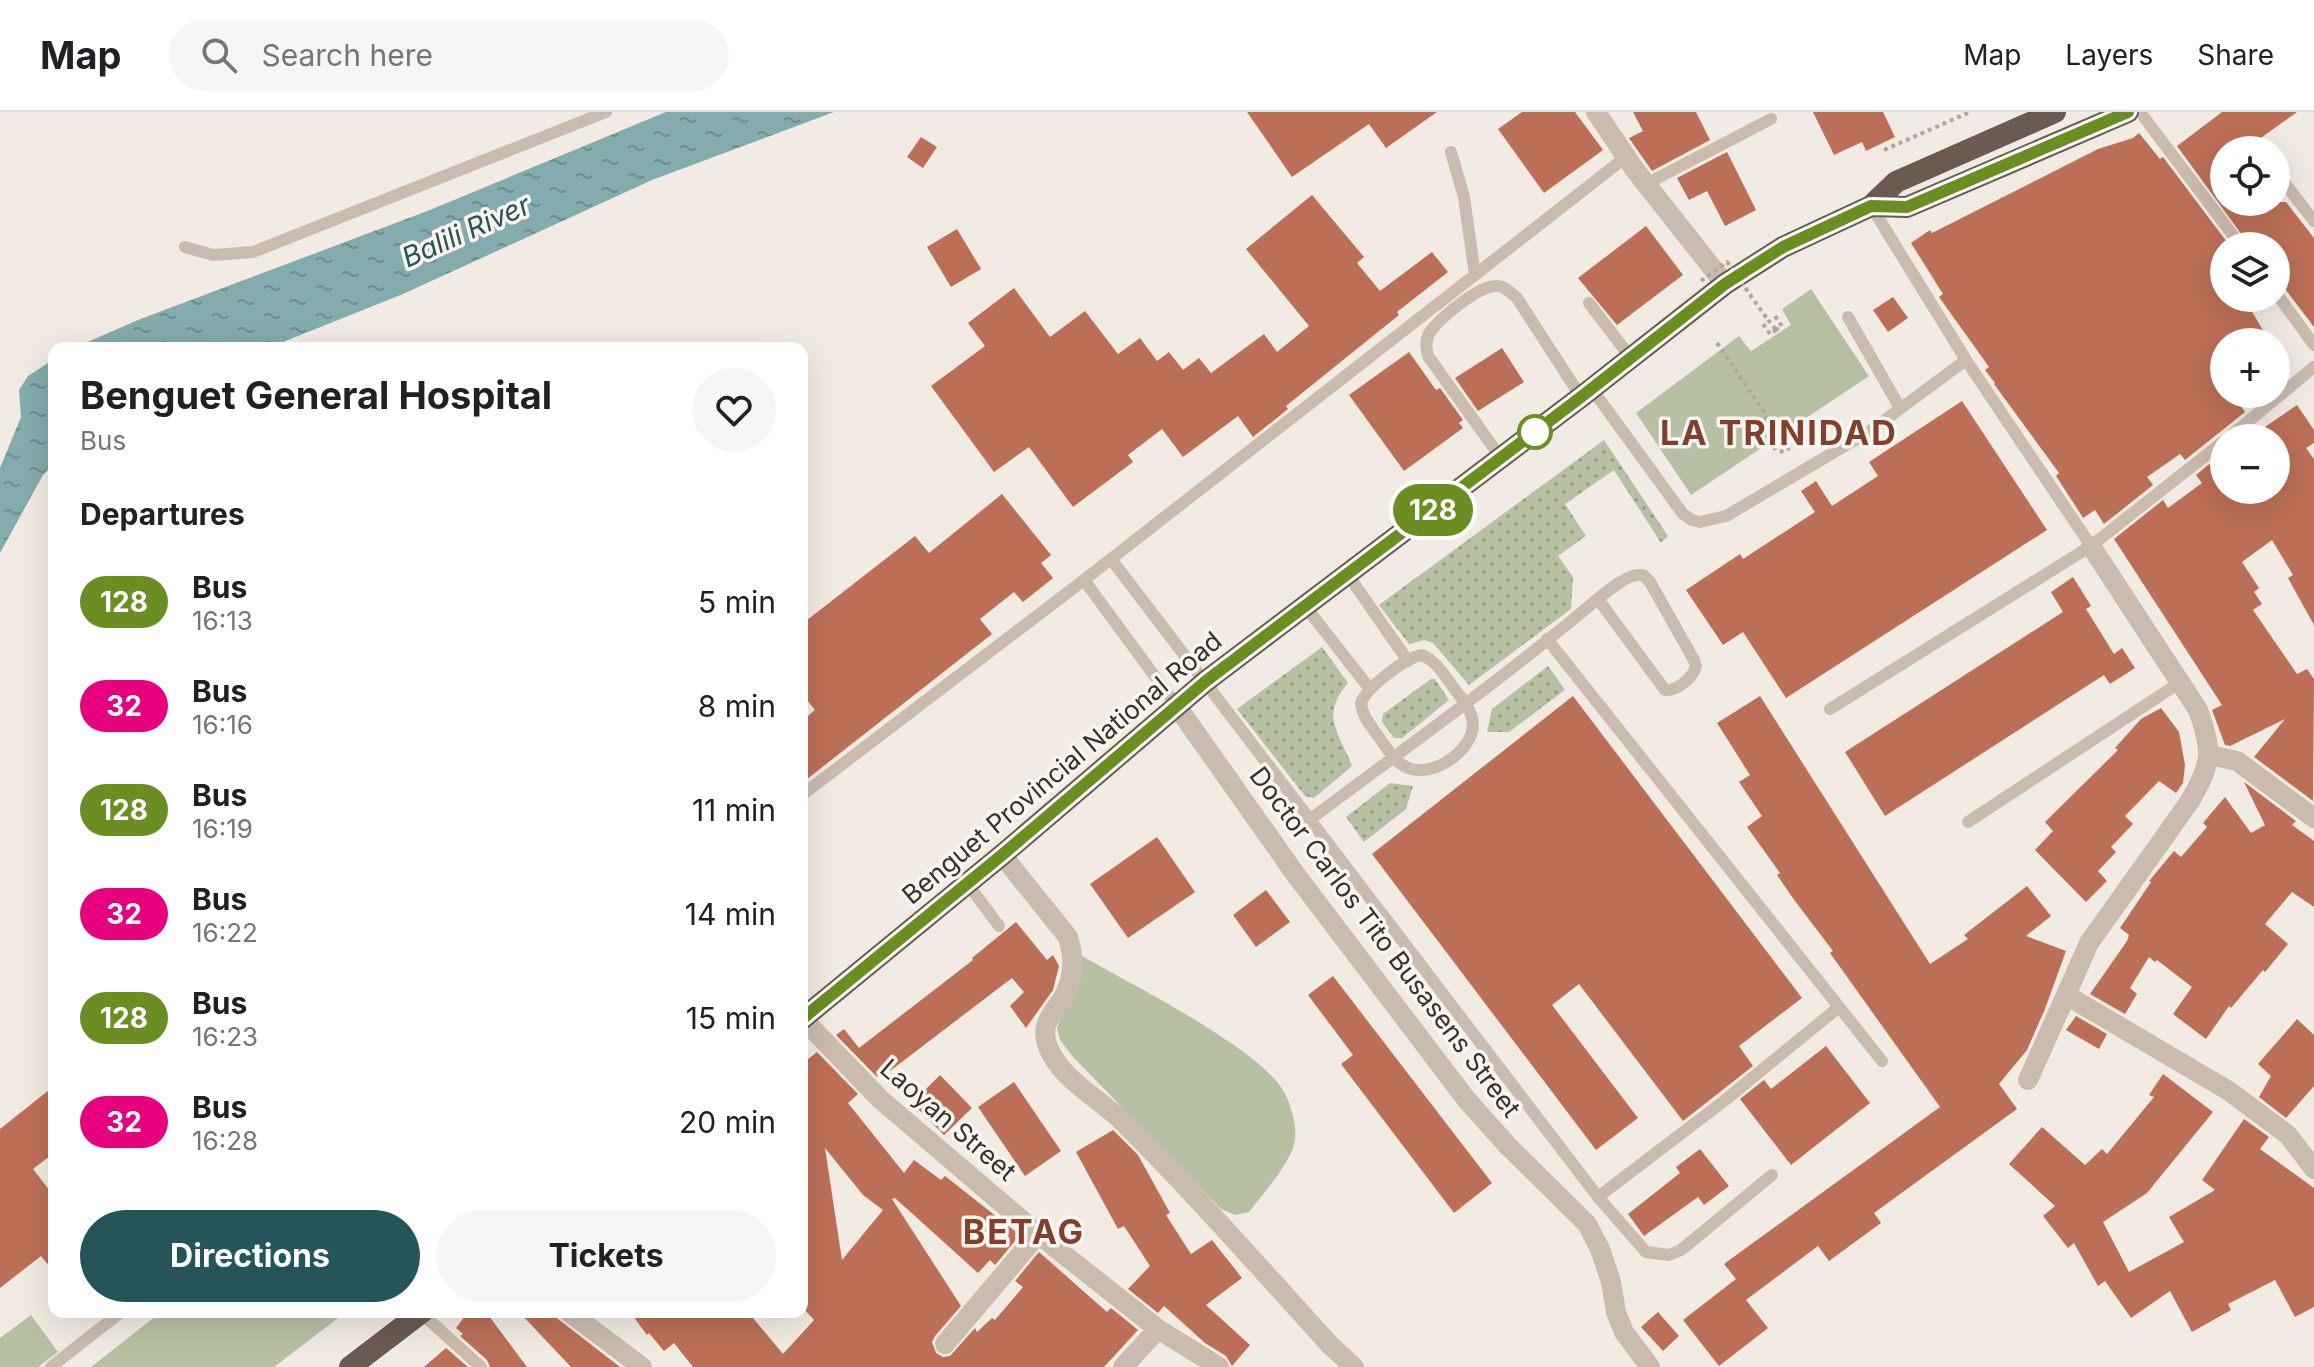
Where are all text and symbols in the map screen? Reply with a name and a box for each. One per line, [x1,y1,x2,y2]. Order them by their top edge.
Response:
search box [169,19,729,91]
text: Map [40,32,121,78]
icon: search [197,33,241,77]
text: Search here [261,37,433,73]
text: Map [1963,38,2021,72]
text: Layers [2065,38,2153,72]
text: Share [2197,38,2274,72]
map controls [2210,136,2290,504]
button: locate [2210,136,2290,216]
water label: Balili River [396,187,537,274]
button: layers [2210,232,2290,312]
button: + [2210,328,2290,408]
button: heart [692,368,776,452]
text: Benguet General Hospital [80,372,552,418]
district label: LA TRINIDAD [1660,412,1898,453]
unlabelled marker [1518,415,1552,449]
button: − [2210,424,2290,504]
text: Bus [80,425,126,456]
line badge: 128 [1387,484,1479,536]
text: 128 [1409,493,1457,527]
text: Departures [80,496,245,532]
text: Bus [192,569,247,605]
text: 5 min [698,584,776,620]
text: 128 [100,585,148,619]
text: 16:13 [192,605,253,636]
street label: Benguet Provincial National Road [896,625,1228,910]
text: Bus [192,673,247,709]
text: 8 min [698,688,776,724]
text: 32 [106,689,142,723]
text: 16:16 [192,709,253,740]
street label: Doctor Carlos Tito Busasens Street [1243,760,1527,1123]
text: Bus [192,777,247,813]
text: 11 min [692,792,776,828]
text: 128 [100,793,148,827]
text: 16:19 [192,813,253,844]
text: Bus [192,881,247,917]
text: 14 min [685,896,776,932]
text: 32 [106,897,142,931]
text: 16:22 [192,917,258,948]
text: Bus [192,985,247,1021]
text: 15 min [686,1000,776,1036]
text: 128 [100,1001,148,1035]
text: 16:23 [192,1021,258,1052]
street label: Laoyan Street [874,1052,1022,1187]
text: Bus [192,1089,247,1125]
text: 20 min [679,1104,776,1140]
text: 32 [106,1105,142,1139]
text: 16:28 [192,1125,258,1156]
button: Directions [80,1210,420,1302]
button: Tickets [436,1210,776,1302]
district label: BETAG [963,1211,1085,1252]

